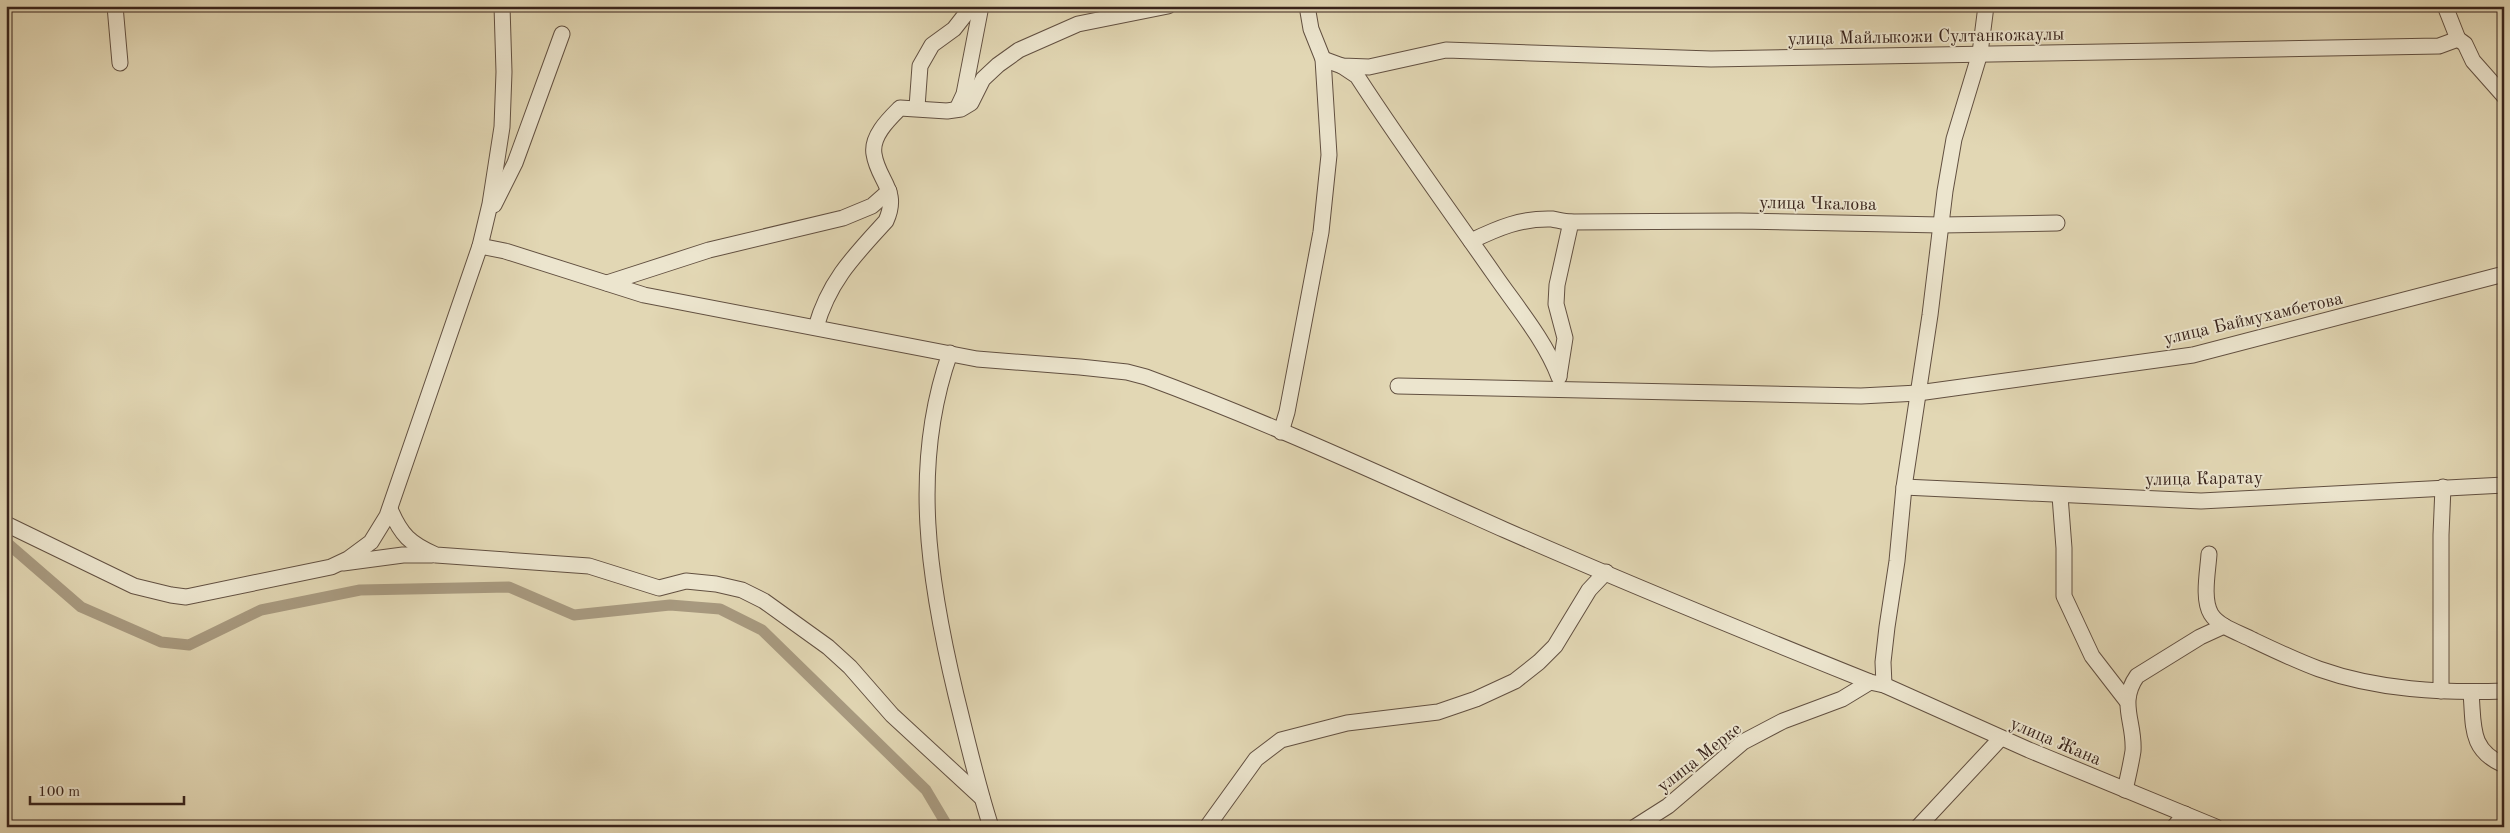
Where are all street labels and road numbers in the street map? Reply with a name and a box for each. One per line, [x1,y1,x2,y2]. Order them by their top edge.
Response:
street label: улица Майлыкожи Султанкожаулы [1788,26,2065,48]
street label: улица Чкалова [1759,194,1877,214]
street label: улица Баймухамбетова [2162,290,2345,348]
street label: улица Каратау [2145,469,2264,489]
street label: улица Жана [2007,715,2104,769]
street label: улица Мерке [1654,720,1745,796]

